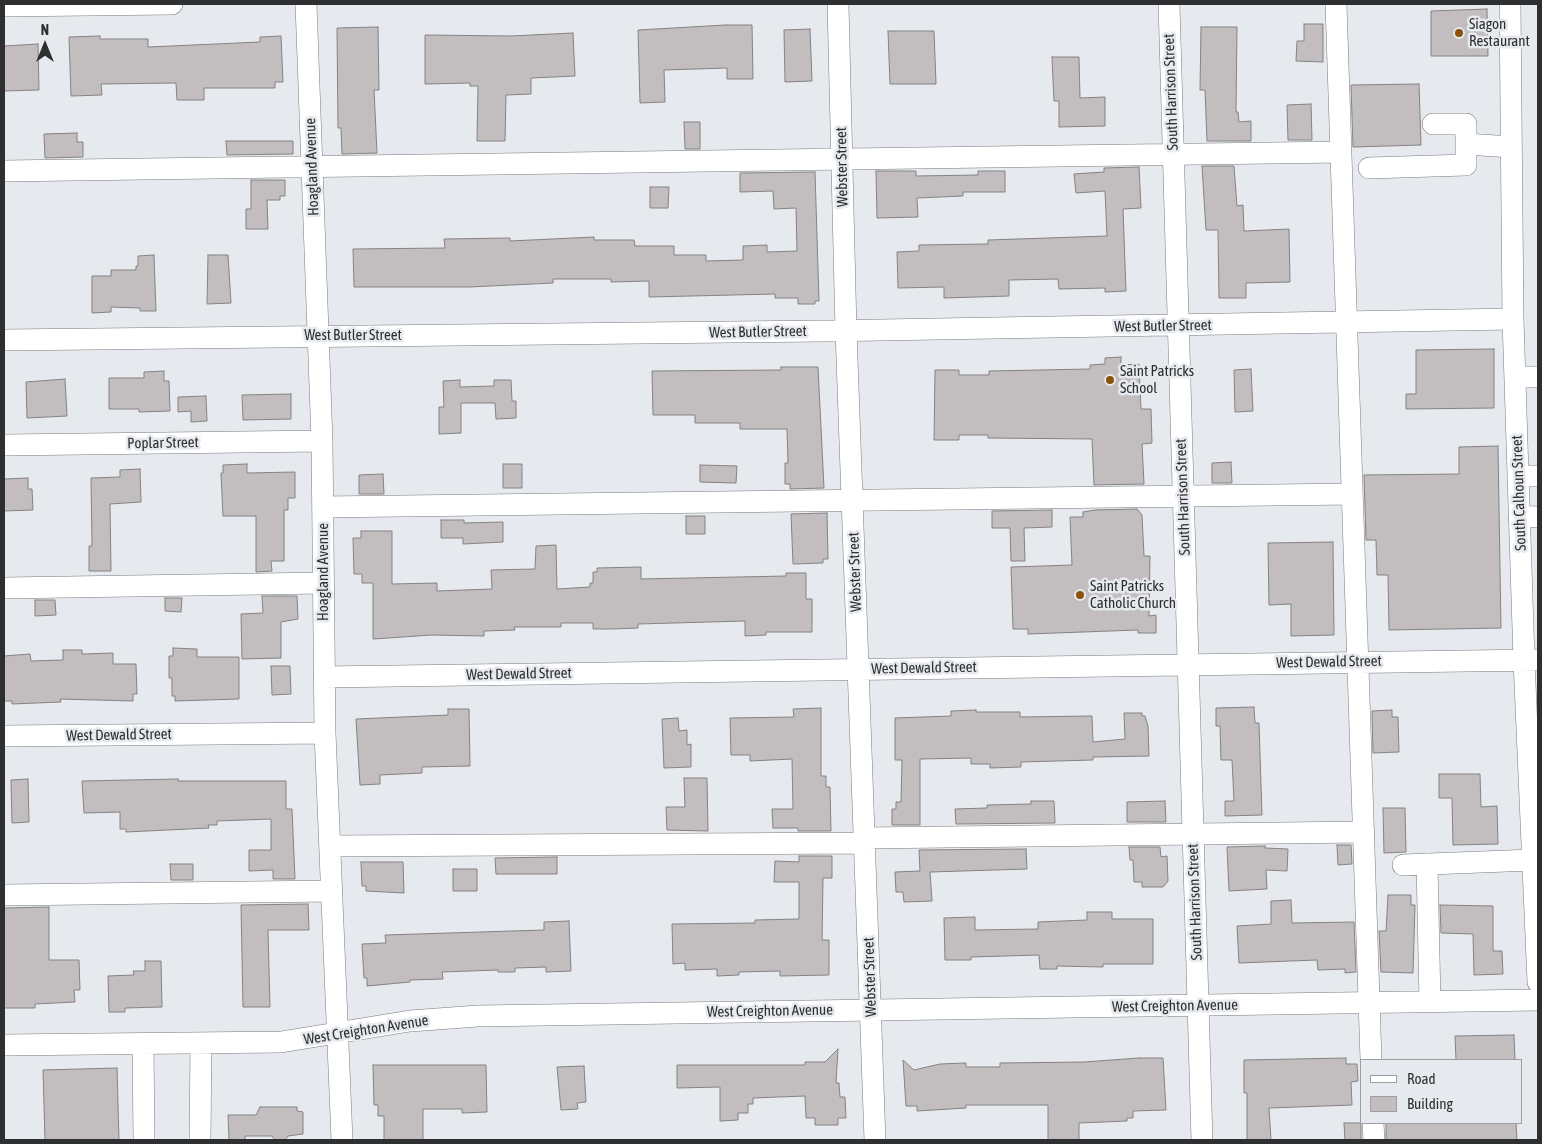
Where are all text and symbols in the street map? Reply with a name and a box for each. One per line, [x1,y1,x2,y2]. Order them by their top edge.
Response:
place label: Siagon Restaurant [1469,15,1530,50]
north arrow [20,20,70,70]
text: N [41,22,49,38]
marker: Siagon Restaurant [1453,27,1465,39]
street label: South Harrison Street [1160,33,1182,151]
street label: Hoagland Avenue [301,118,323,216]
street label: Webster Street [832,127,852,207]
street label: West Butler Street [1114,316,1212,336]
street label: West Butler Street [709,322,807,342]
street label: West Butler Street [304,326,402,344]
place label: Saint Patricks School [1120,362,1194,397]
marker: Saint Patricks School [1104,374,1116,386]
street label: Poplar Street [127,433,199,453]
street label: South Calhoun Street [1508,435,1530,551]
street label: South Harrison Street [1172,438,1194,556]
street label: Hoagland Avenue [314,523,332,621]
street label: Webster Street [845,532,865,612]
place label: Saint Patricks Catholic Church [1090,577,1176,612]
marker: Saint Patricks Catholic Church [1074,589,1086,601]
street label: West Dewald Street [1276,652,1382,672]
street label: West Dewald Street [871,658,977,678]
street label: West Dewald Street [466,664,572,684]
street label: West Dewald Street [66,725,172,745]
street label: South Harrison Street [1184,843,1206,961]
street label: Webster Street [860,937,880,1017]
street label: West Creighton Avenue [1112,996,1238,1016]
street label: West Creighton Avenue [707,1001,833,1021]
street label: West Creighton Avenue [302,1011,430,1049]
legend [1360,1059,1522,1124]
text: Road [1407,1070,1436,1087]
text: Building [1407,1095,1453,1112]

